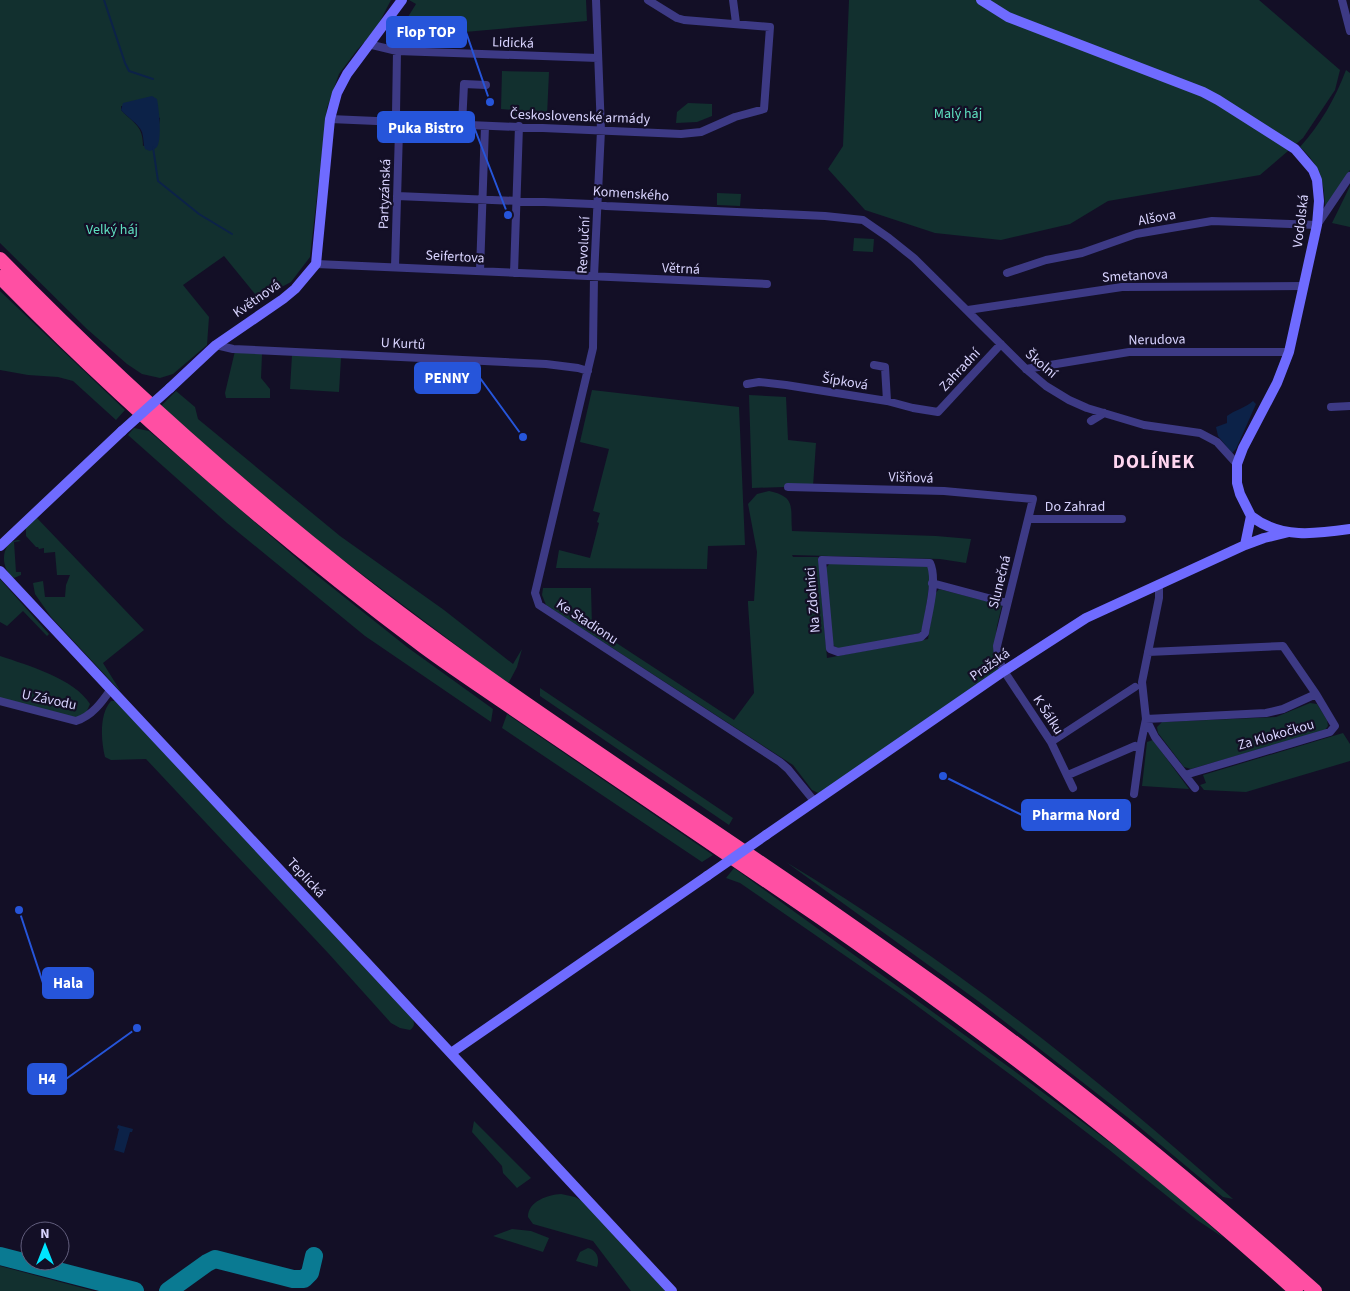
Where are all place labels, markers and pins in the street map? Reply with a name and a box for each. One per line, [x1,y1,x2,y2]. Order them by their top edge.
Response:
callout: Flop TOP [387,17,466,47]
callout: Puka Bistro [378,112,474,142]
callout: PENNY [415,363,480,393]
callout: Pharma Nord [1022,800,1130,830]
callout: Hala [43,968,93,998]
callout: H4 [28,1064,66,1094]

